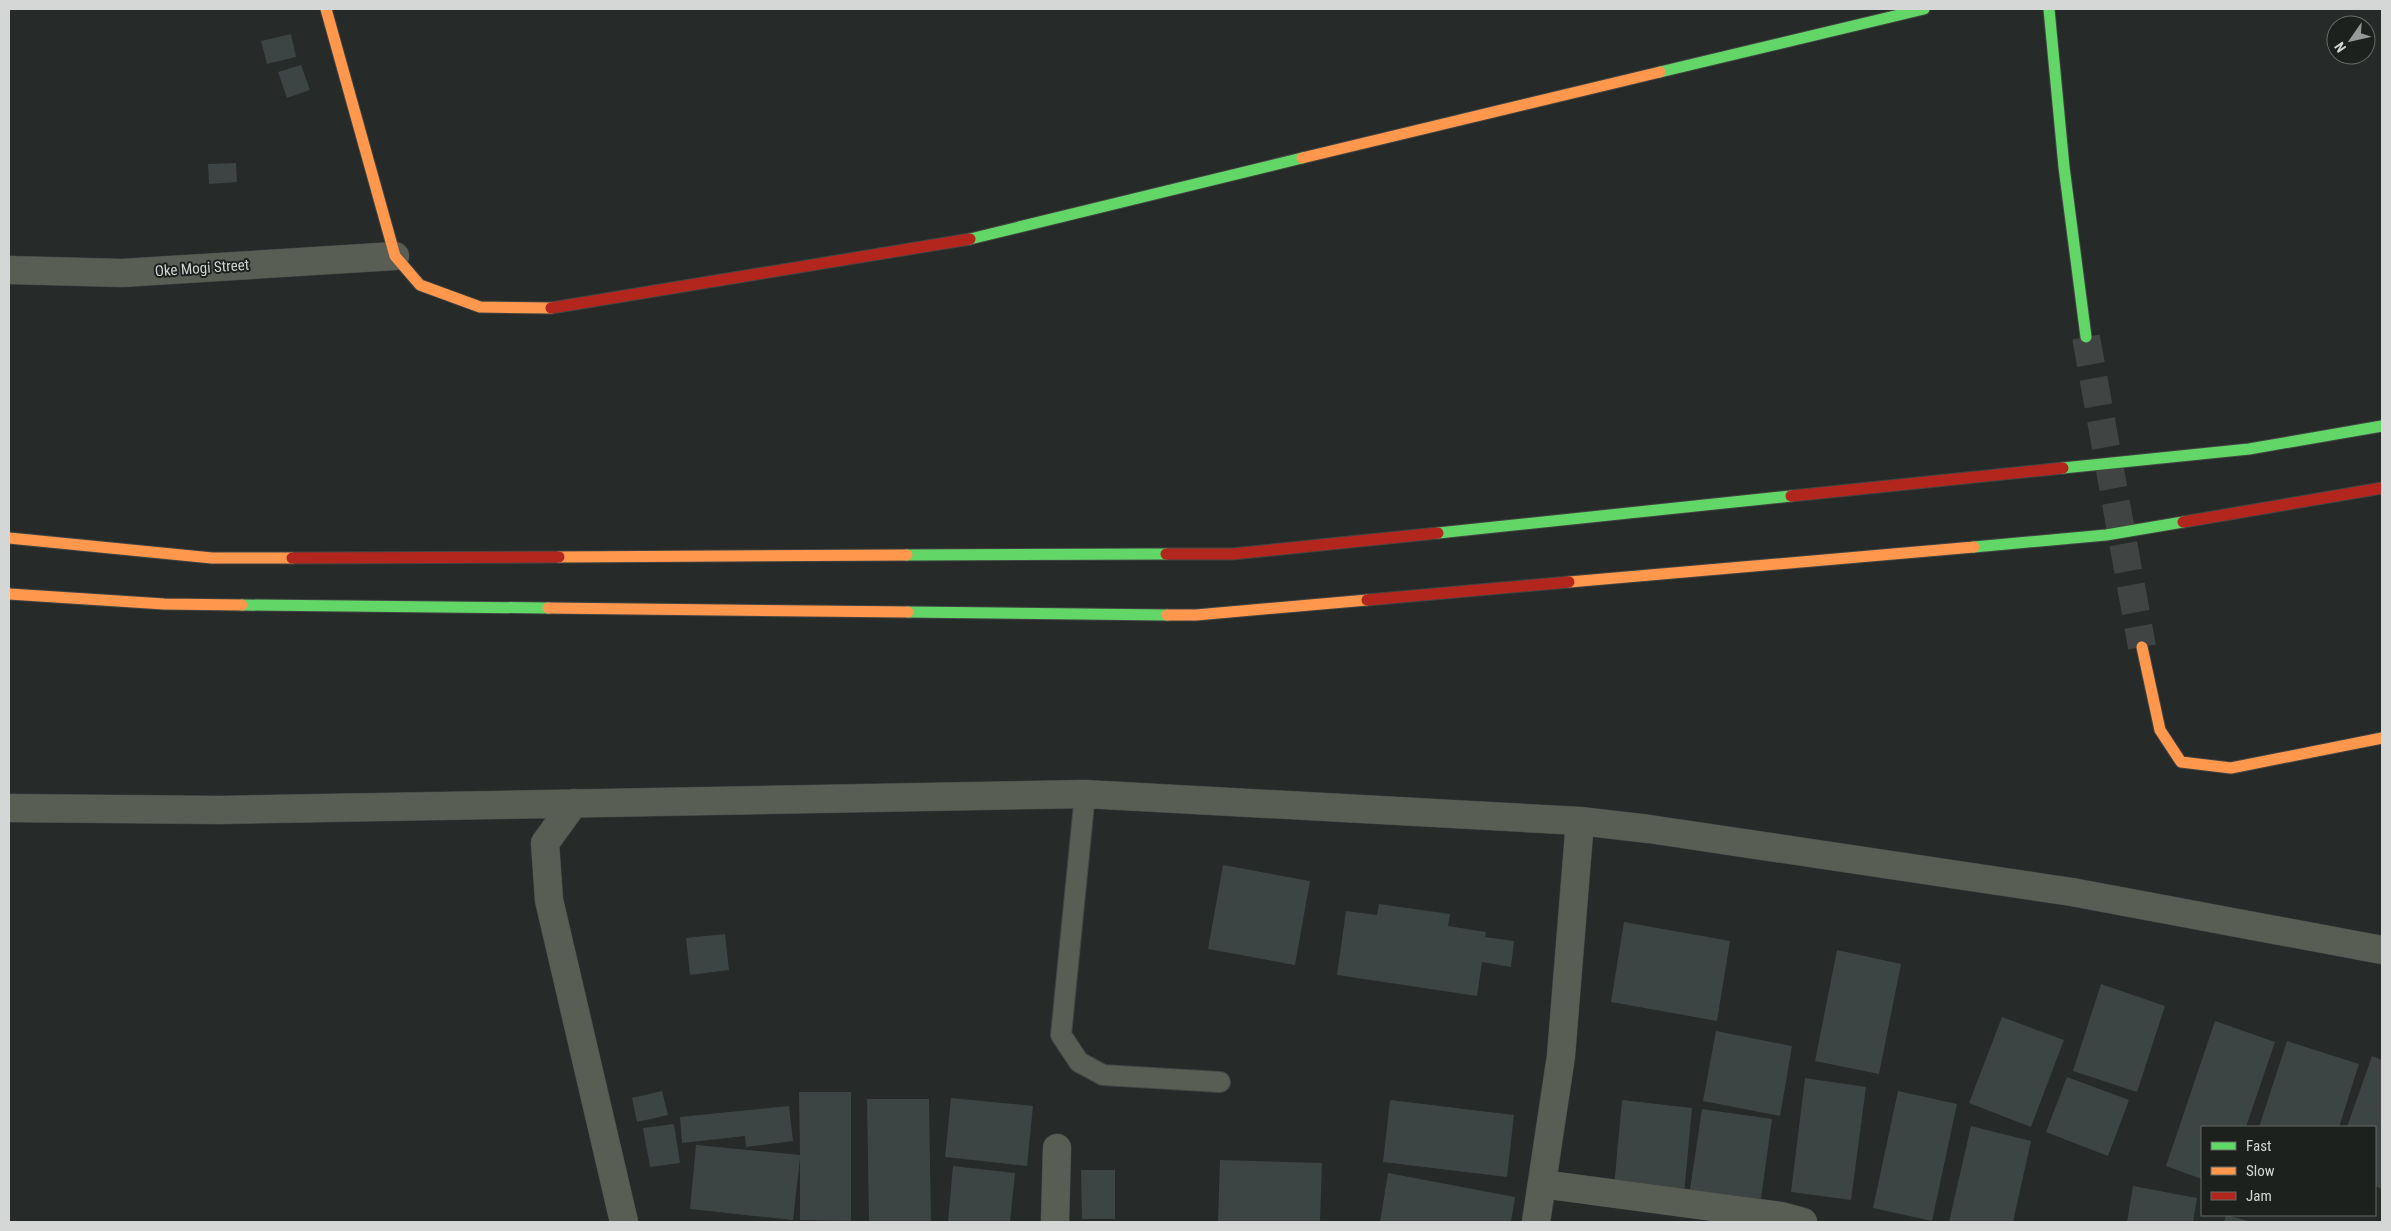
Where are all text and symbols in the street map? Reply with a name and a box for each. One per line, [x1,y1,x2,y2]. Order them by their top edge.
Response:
north arrow [2326,15,2376,65]
text: N [2331,39,2349,55]
street label: Oke Mogi Street [154,256,250,280]
legend [2201,1126,2376,1216]
text: Fast [2246,1137,2271,1155]
text: Slow [2246,1162,2275,1180]
text: Jam [2246,1187,2272,1205]

